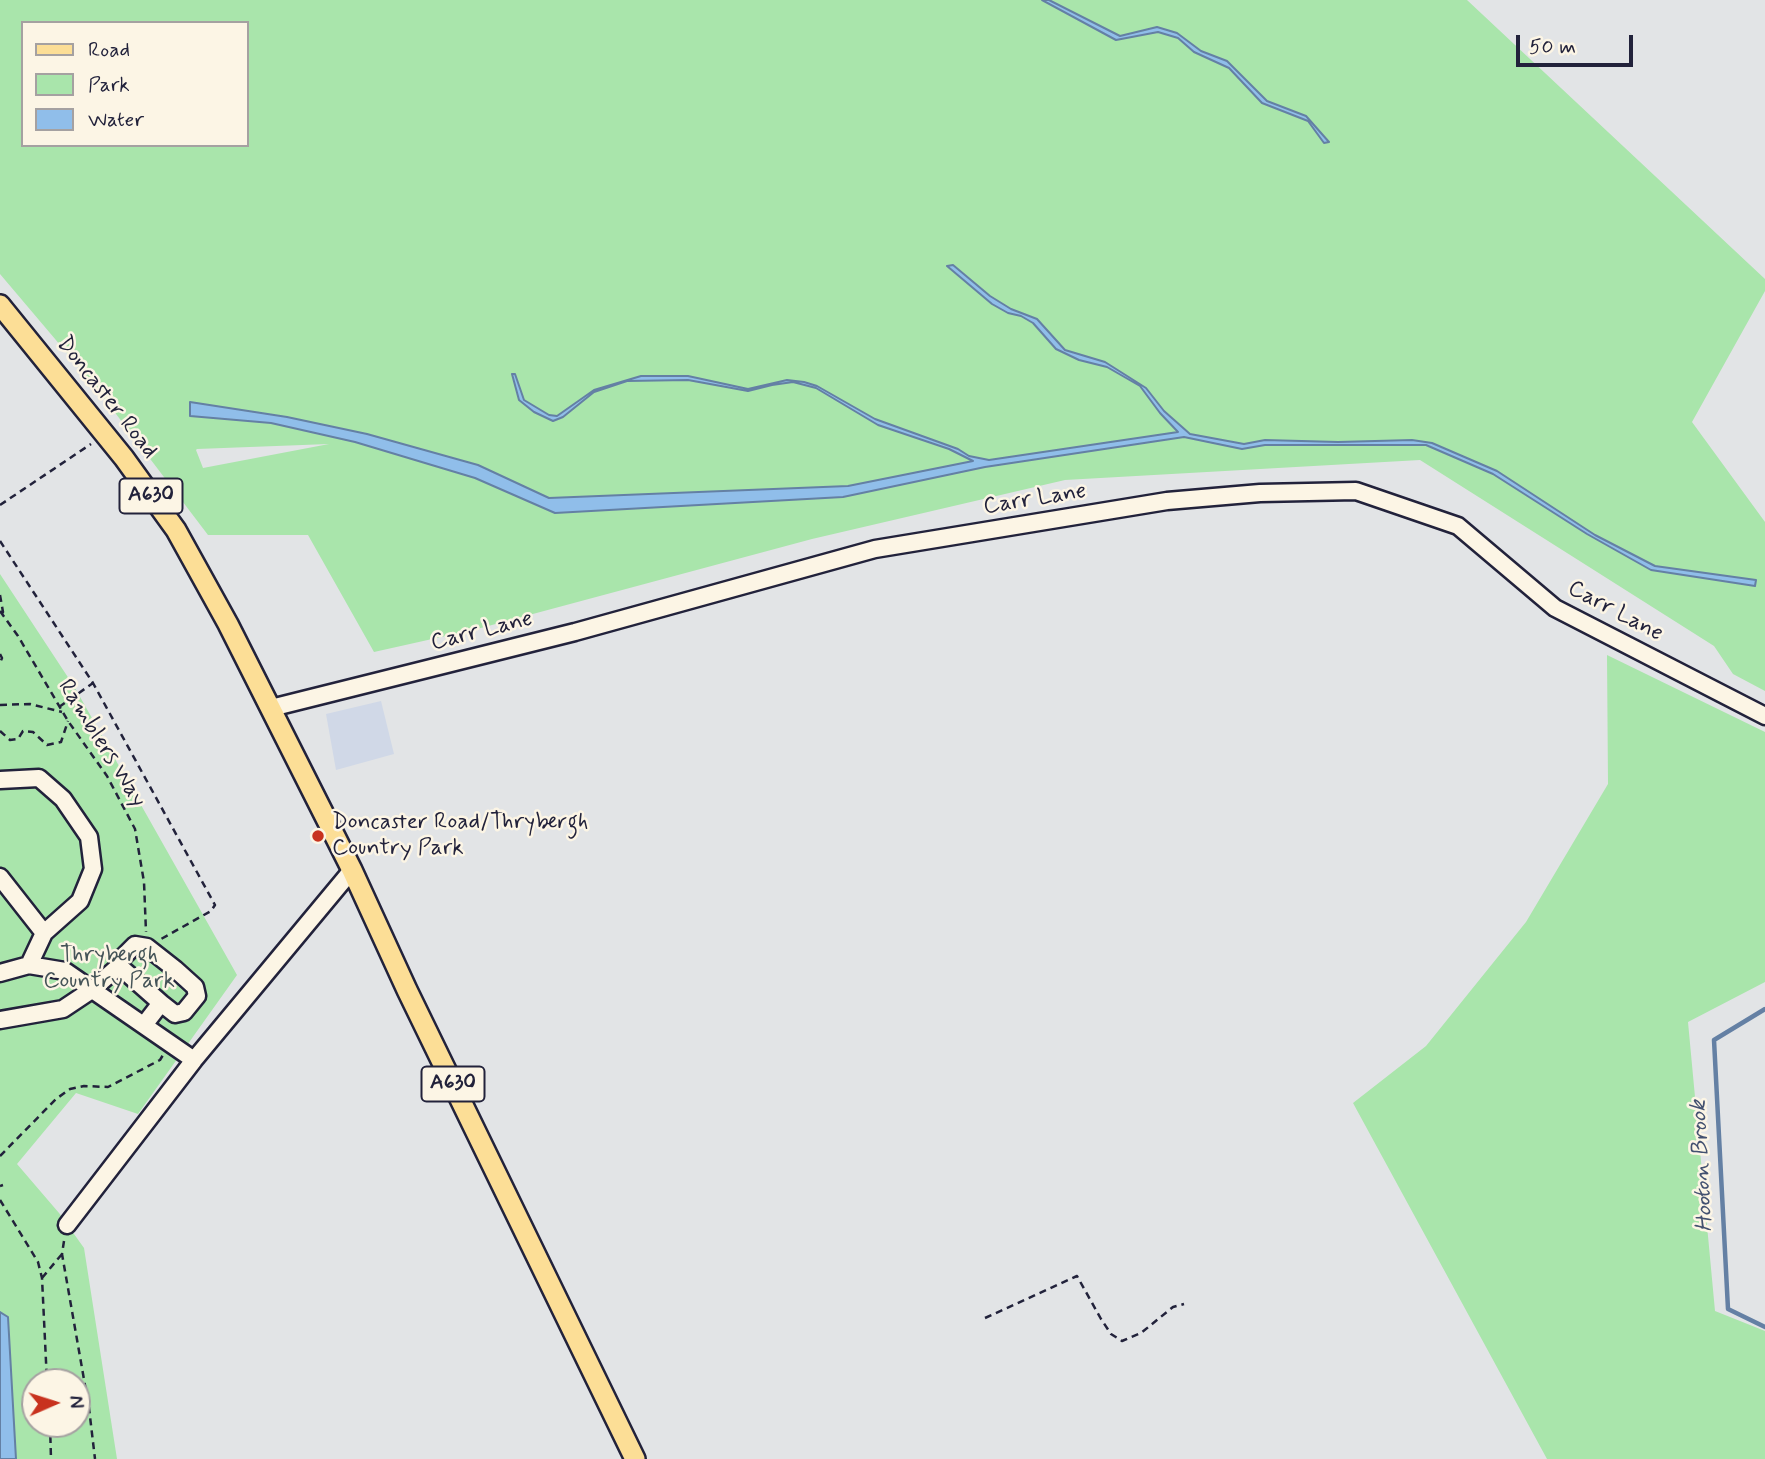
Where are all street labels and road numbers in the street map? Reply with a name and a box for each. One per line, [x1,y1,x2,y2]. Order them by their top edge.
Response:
street label: Doncaster Road [50,331,162,465]
road number: A630 [120,478,182,514]
street label: Carr Lane [982,478,1088,522]
street label: Carr Lane [1563,575,1667,649]
street label: Carr Lane [428,606,536,658]
street label: Ramblers Way [51,675,151,813]
road number: A630 [421,1066,484,1102]

